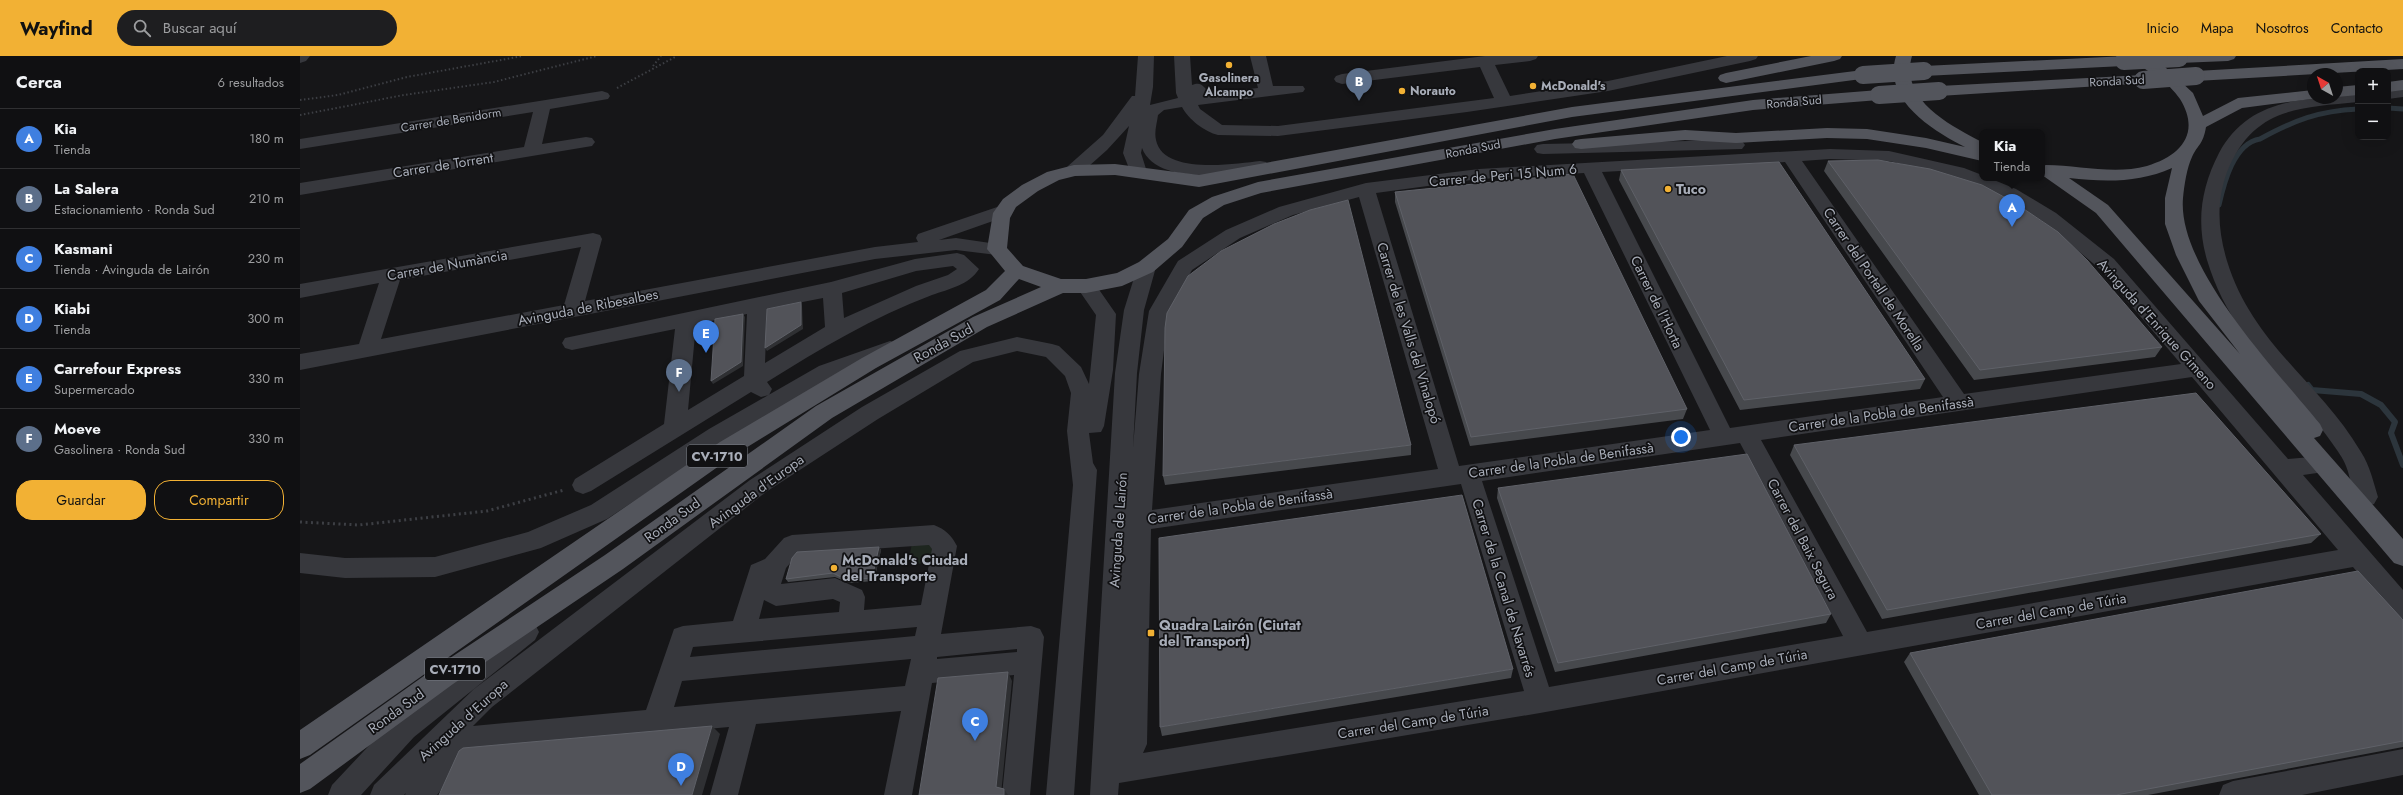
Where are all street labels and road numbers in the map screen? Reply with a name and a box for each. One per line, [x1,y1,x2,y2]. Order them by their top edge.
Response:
street label: Ronda Sud [2089,71,2145,91]
street label: Ronda Sud [1766,91,1822,113]
street label: Carrer de Benidorm [399,103,503,137]
street label: Ronda Sud [1444,135,1502,163]
street label: Carrer de Torrent [391,147,495,183]
street label: Carrer de Peri 15 Num 6 [1428,159,1578,191]
street label: Carrer del Portell de Morella [1819,203,1929,355]
street label: Carrer de les Valls del Vinalopó [1372,240,1446,426]
street label: Carrer de Numància [385,245,509,285]
street label: Carrer de l'Horta [1626,252,1688,352]
street label: Avinguda d'Enrique Gimeno [2093,254,2221,394]
street label: Avinguda de Ribesalbes [516,284,660,330]
street label: Ronda Sud [910,319,976,367]
street label: Carrer de la Pobla de Benifassà [1787,391,1975,437]
street label: Carrer de la Pobla de Benifassà [1467,437,1655,483]
road number: CV-1710 [687,445,747,467]
street label: Avinguda d'Europa [704,449,808,533]
street label: Avinguda de Lairón [1104,472,1132,588]
street label: Carrer del Baix Segura [1763,475,1843,603]
street label: Carrer de la Pobla de Benifassà [1146,483,1334,529]
street label: Ronda Sud [640,493,704,547]
street label: Carrer de la Canal de Navarrés [1467,496,1541,680]
street label: Carrer del Camp de Túria [1974,588,2128,634]
street label: Carrer del Camp de Túria [1655,644,1809,690]
road number: CV-1710 [425,658,485,680]
street label: Avinguda d'Europa [414,674,512,766]
street label: Ronda Sud [364,684,428,738]
street label: Carrer del Camp de Túria [1336,700,1490,744]

